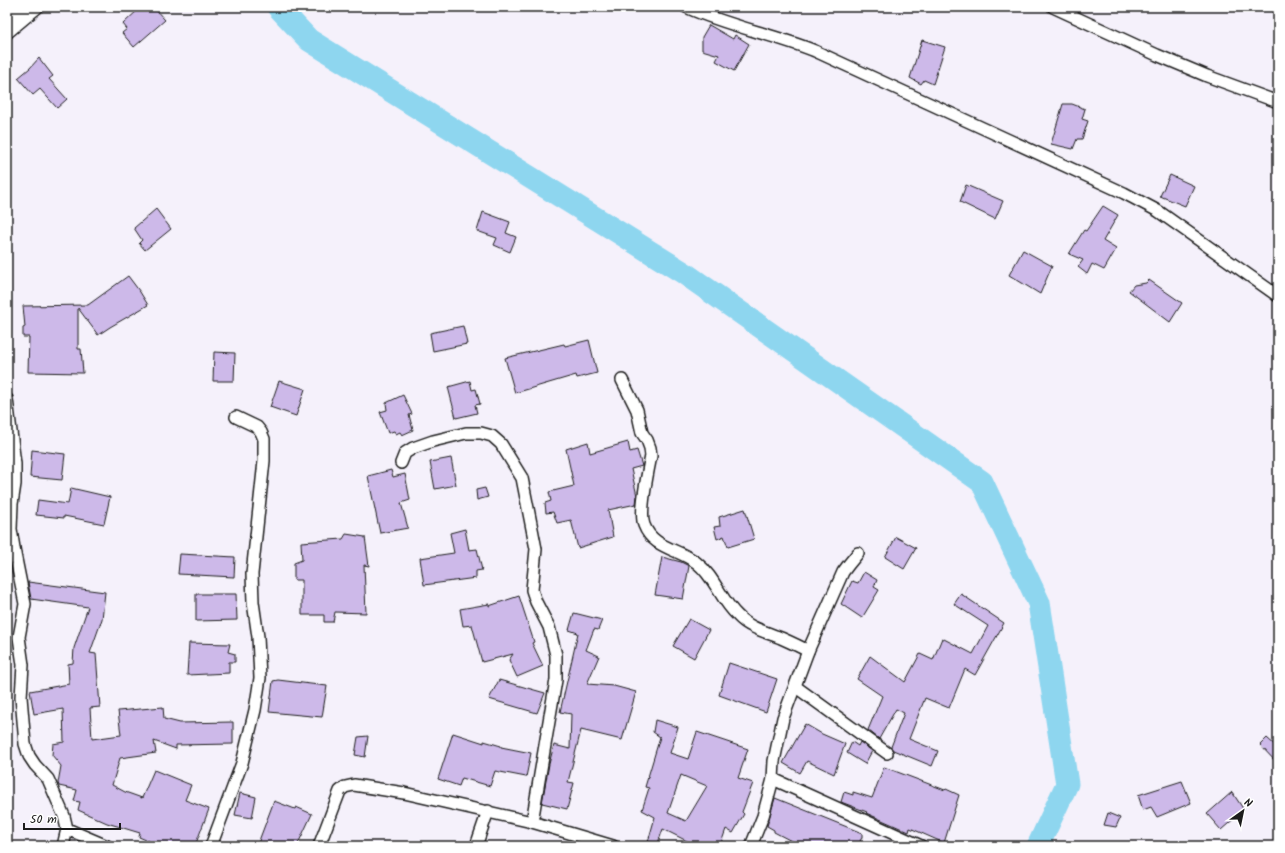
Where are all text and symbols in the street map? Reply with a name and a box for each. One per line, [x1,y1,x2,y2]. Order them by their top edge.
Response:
north arrow [1223,791,1263,831]
text: N [1240,794,1256,813]
scale bar [24,805,120,831]
text: 50 m [30,810,57,829]

